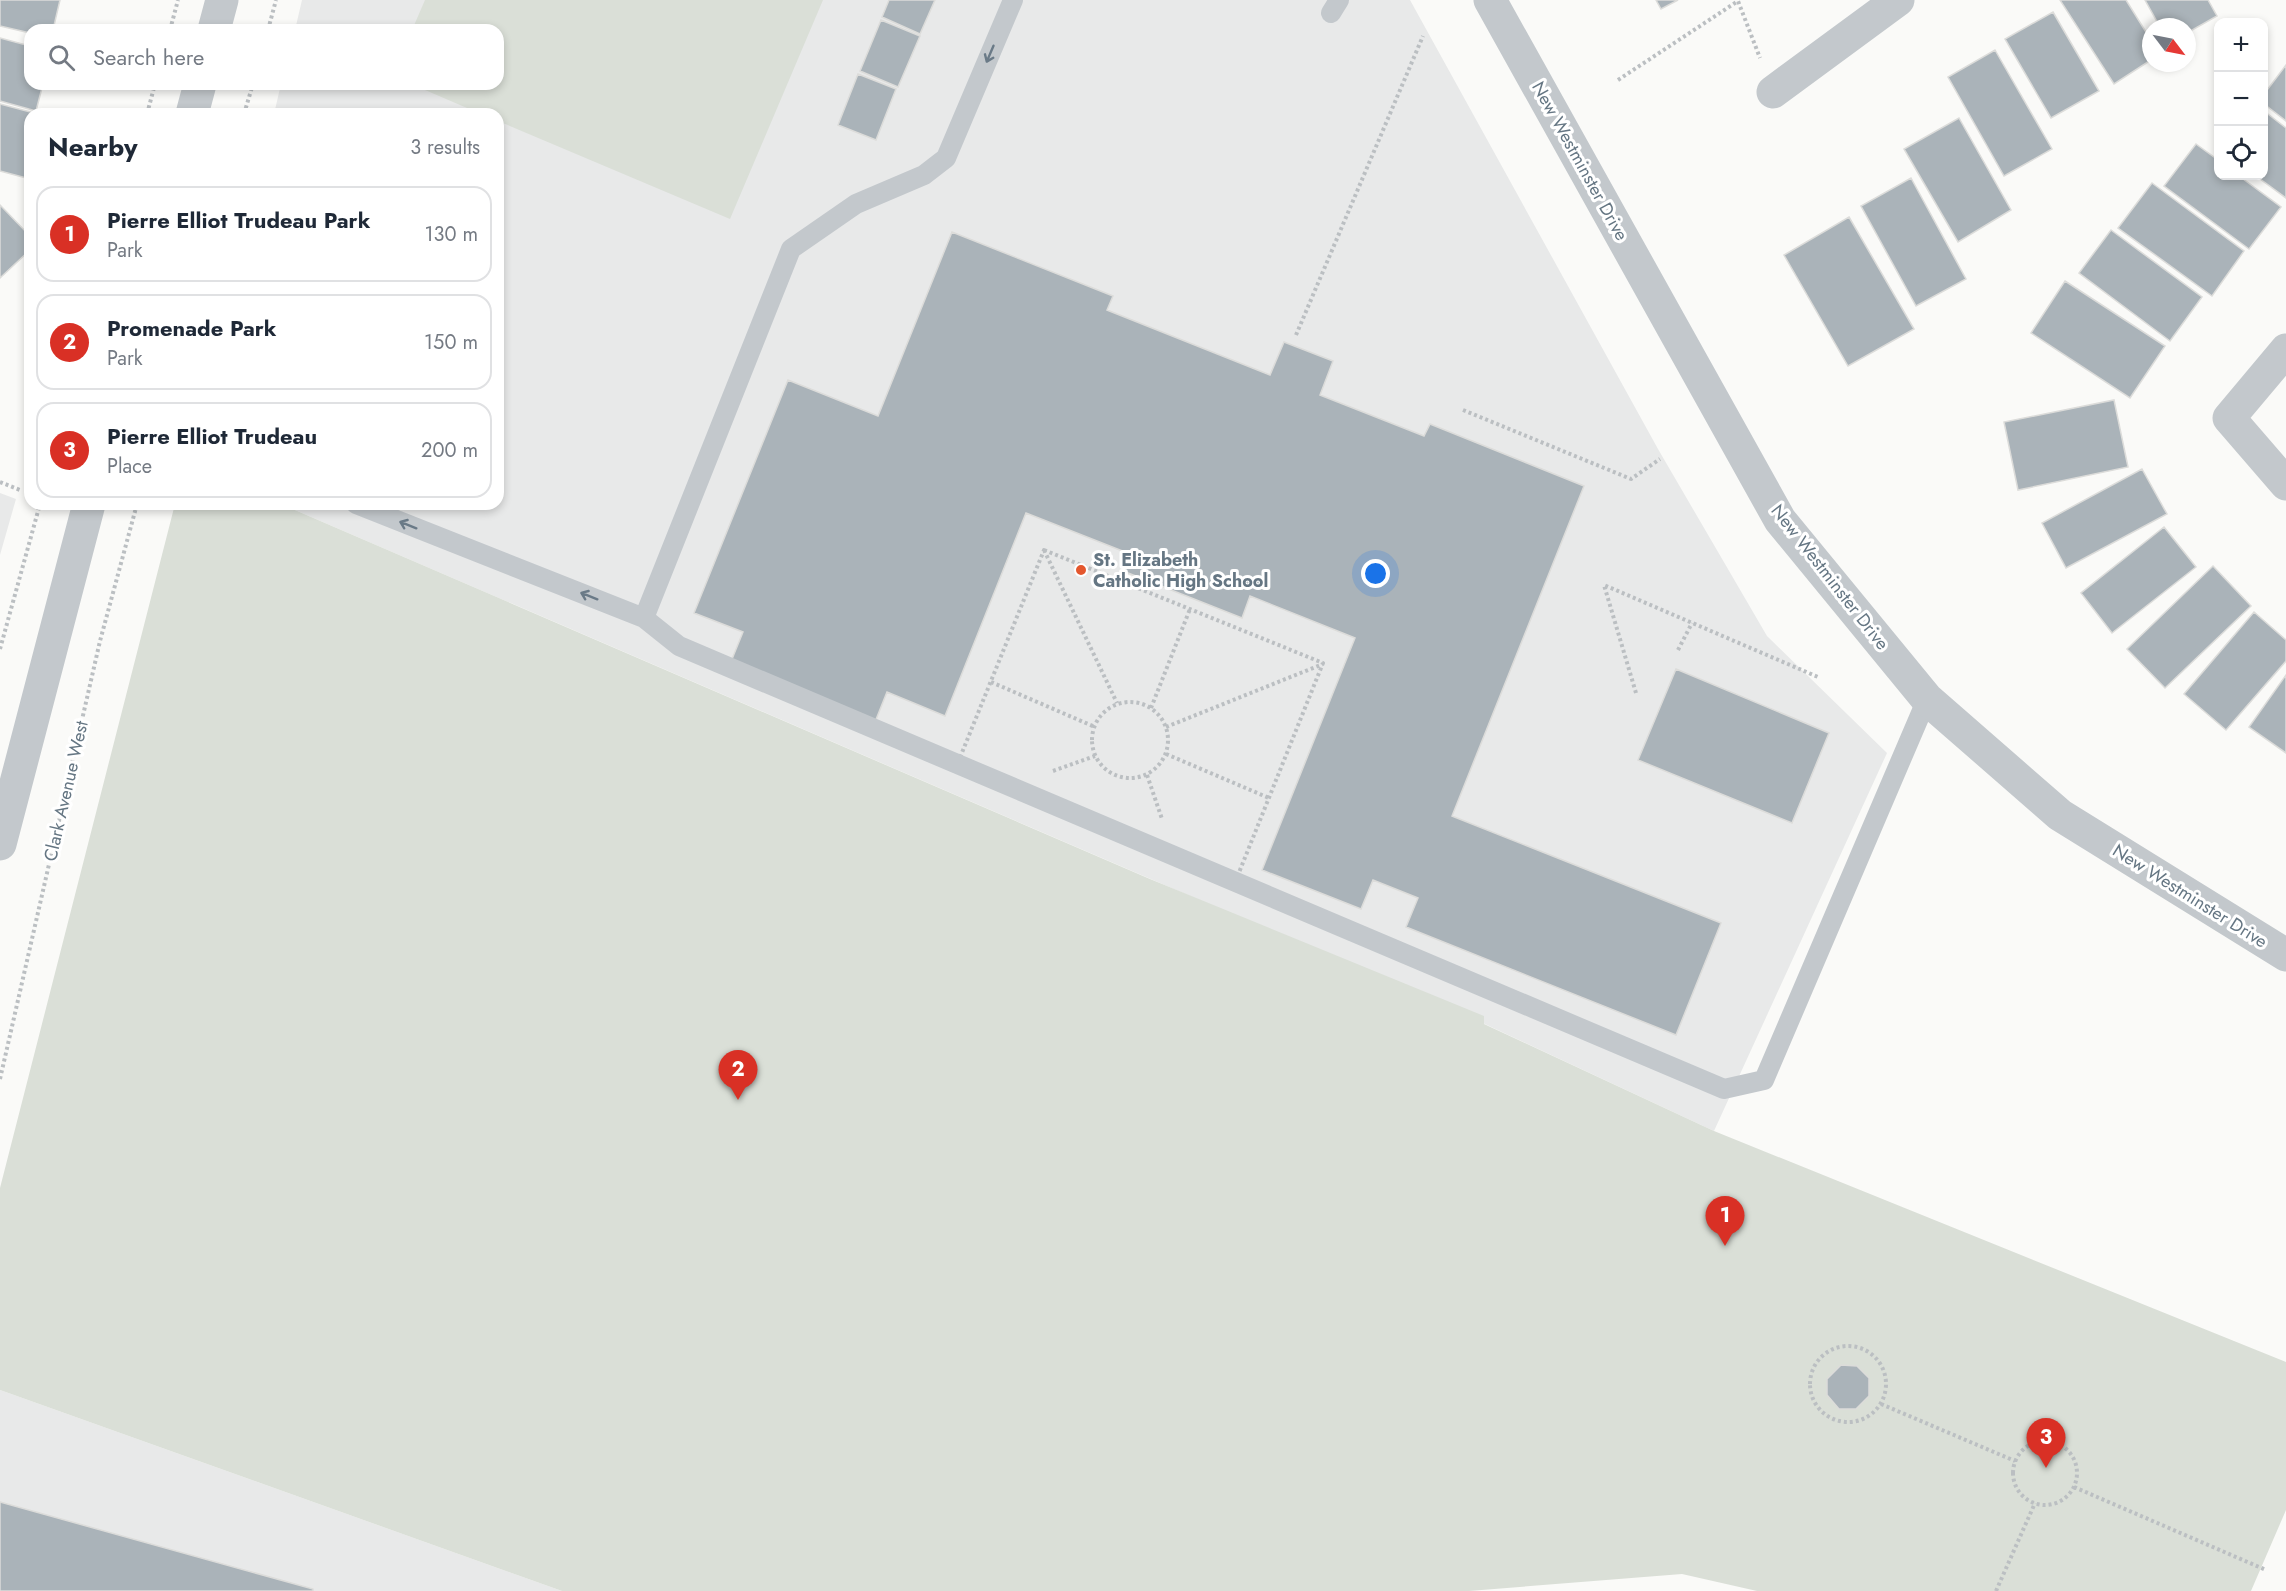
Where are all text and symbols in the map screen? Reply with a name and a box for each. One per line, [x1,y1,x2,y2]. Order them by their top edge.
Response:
north arrow [2142,18,2196,72]
map controls [2214,18,2268,180]
button: + [2214,18,2268,72]
search box [24,24,504,90]
icon: search [45,41,78,74]
text: Search here [93,41,204,73]
one-way arrow [984,44,995,63]
button: − [2214,72,2268,126]
street label: New Westminster Drive [1525,77,1635,245]
button: locate [2214,126,2268,180]
text: Nearby [48,128,137,166]
text: 3 results [410,133,480,162]
text: Pierre Elliot Trudeau Park [107,204,370,236]
text: 1 [64,220,75,249]
text: 130 m [424,220,478,249]
text: Park [107,236,143,265]
text: Promenade Park [107,312,277,344]
text: 2 [63,328,76,357]
text: 150 m [424,328,478,357]
text: Park [107,344,143,373]
text: Pierre Elliot Trudeau [107,420,317,452]
text: 3 [63,436,76,465]
text: 200 m [421,436,478,465]
text: Place [107,452,152,481]
street label: New Westminster Drive [1765,499,1895,655]
one-way arrow [399,518,418,529]
place label: St. Elizabeth Catholic High School [1093,547,1268,594]
your location [1361,559,1390,588]
marker: St. Elizabeth Catholic High School [1074,563,1088,577]
one-way arrow [580,590,599,601]
street label: Clark Avenue West [37,718,95,864]
street label: New Westminster Drive [2107,838,2273,954]
pin: 2 [718,1050,758,1100]
pin: 1 [1706,1196,1744,1246]
pin: 3 [2026,1418,2066,1468]

